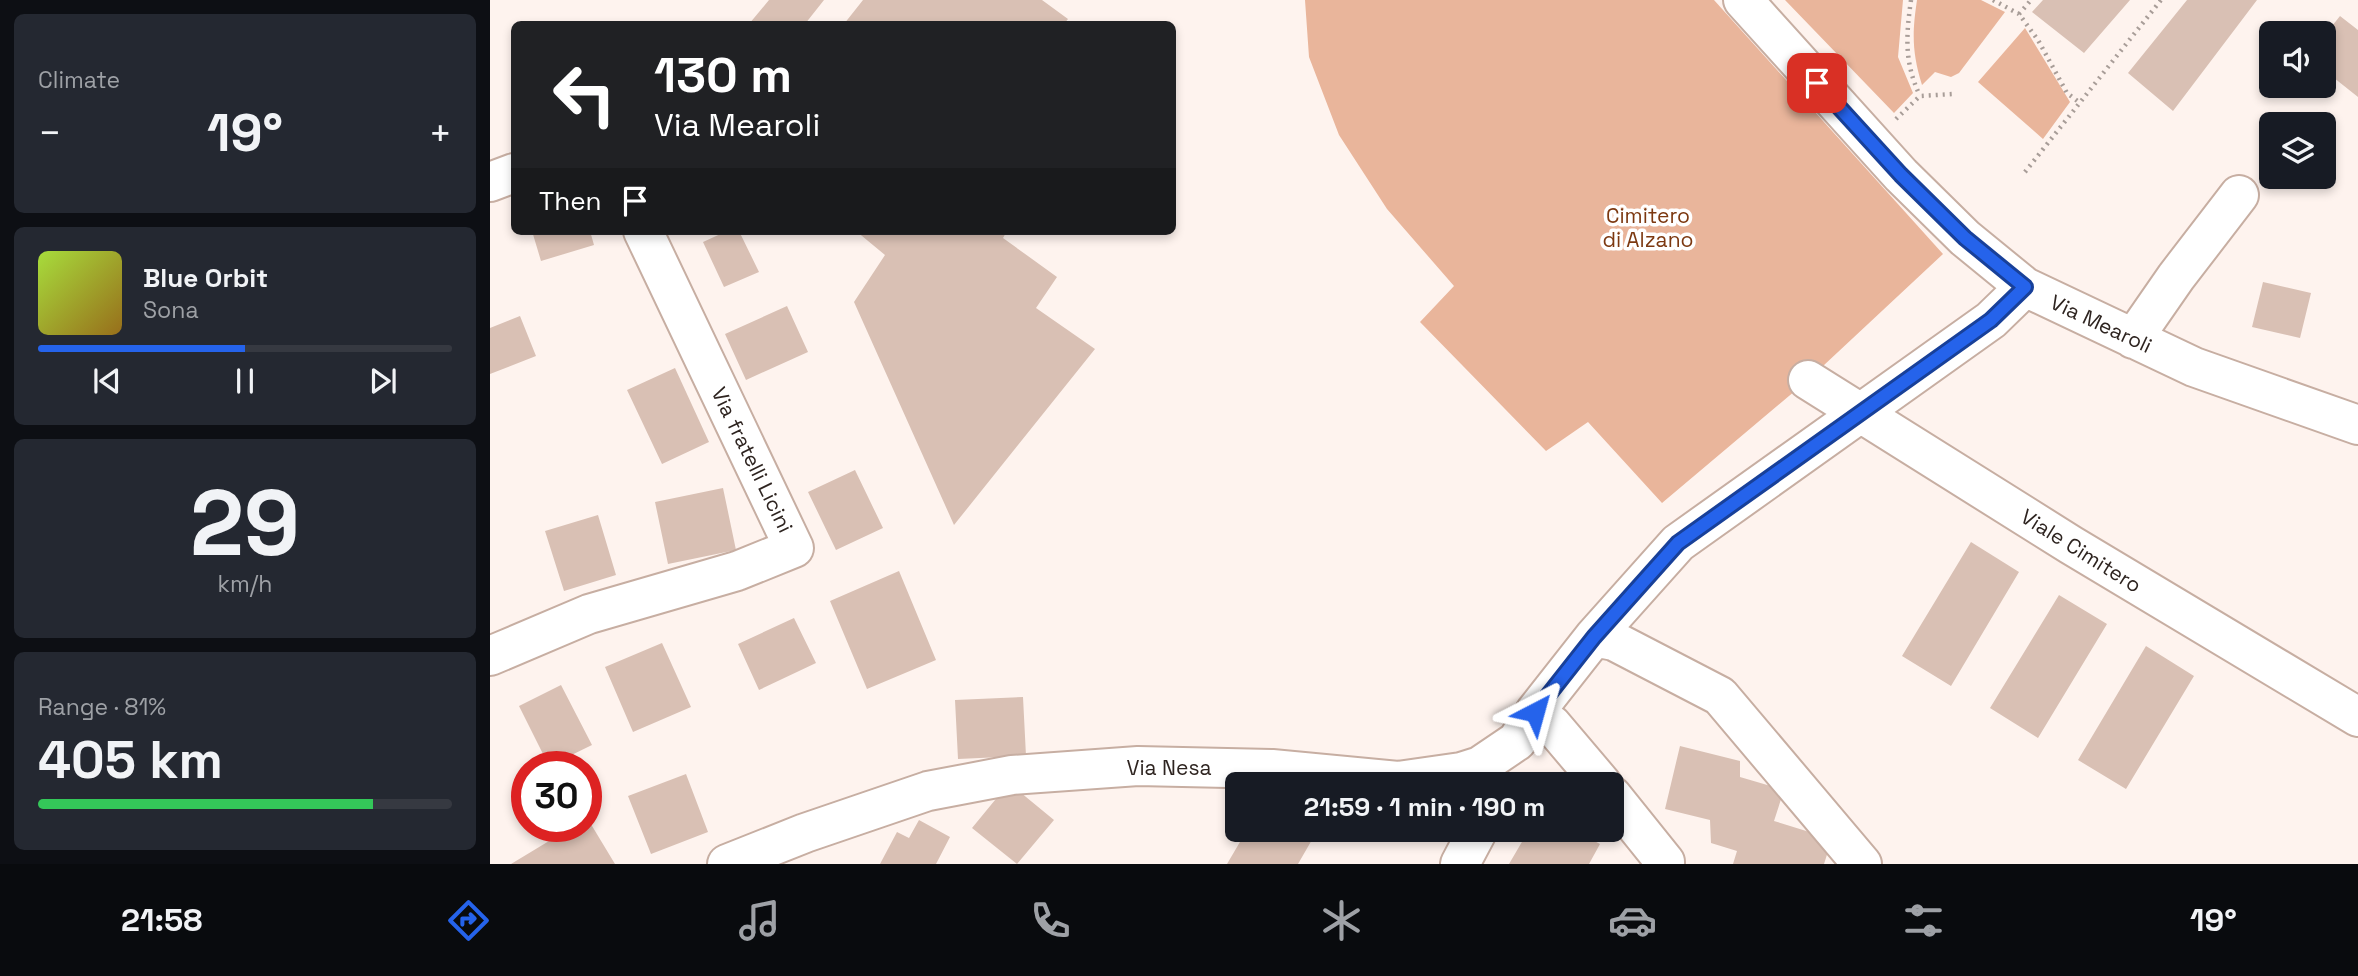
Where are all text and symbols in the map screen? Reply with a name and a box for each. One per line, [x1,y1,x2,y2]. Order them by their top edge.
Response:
map controls [2259,21,2336,189]
button: sound [2259,21,2336,98]
text: 130 m [654,44,792,106]
icon: left [539,49,630,140]
pin [1787,53,1847,113]
icon: arrive [1798,64,1836,102]
text: Climate [38,65,120,95]
text: 19° [207,100,283,166]
text: Via Mearoli [654,105,820,145]
text: − [38,109,62,157]
text: + [428,109,452,157]
button: layers [2259,112,2336,189]
icon: arrive [616,182,654,220]
text: Then [539,184,602,218]
park label: Cimitero di Alzano [1603,202,1693,253]
text: Blue Orbit [143,261,268,295]
street label: Via Mearoli [2046,288,2156,359]
text: Sona [143,295,199,325]
icon: previous [88,362,126,400]
icon: pause [226,362,264,400]
icon: next [364,362,402,400]
street label: Via fratelli Licini [706,383,799,537]
text: 29 [190,465,300,582]
street label: Viale Cimitero [2016,503,2147,598]
text: km/h [218,569,272,599]
position arrow [1498,675,1572,749]
text: Range · 81% [38,692,166,722]
text: 405 km [38,727,223,793]
speed limit sign: 30 [511,751,602,842]
street label: Via Nesa [1126,754,1212,781]
text: 21:59 · 1 min · 190 m [1304,790,1545,824]
icon: directions [444,896,493,945]
icon: music [735,896,784,945]
icon: phone [1026,896,1075,945]
icon: climate [1317,896,1366,945]
icon: car [1608,896,1657,945]
icon: filters [1899,896,1948,945]
text: 21:58 [121,900,202,940]
text: 19° [2190,900,2237,940]

